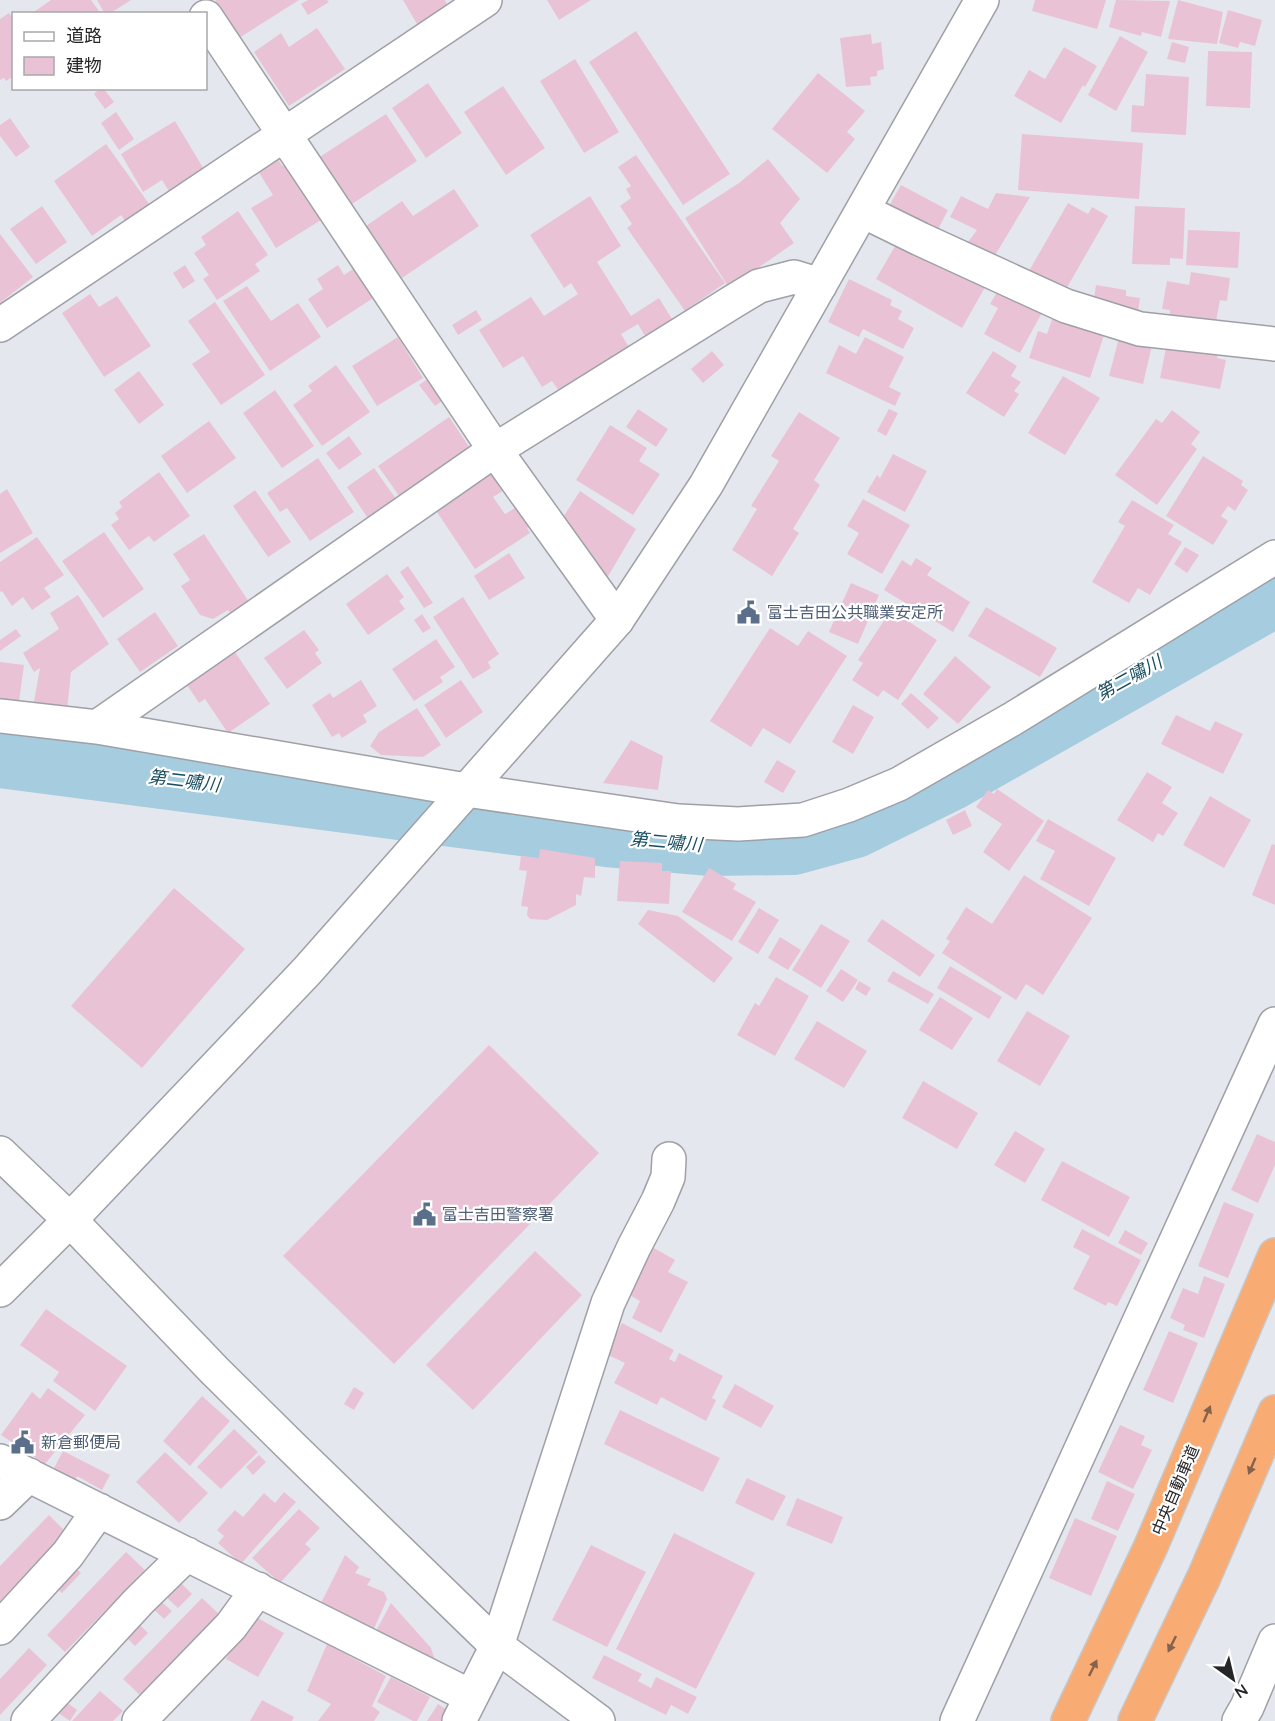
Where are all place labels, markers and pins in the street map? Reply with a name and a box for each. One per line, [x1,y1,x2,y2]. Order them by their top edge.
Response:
public building icon: 富士吉田公共職業安定所 [736,599,762,625]
place label: 富士吉田公共職業安定所 [767,602,943,622]
public building icon: 富士吉田警察署 [411,1201,437,1227]
place label: 富士吉田警察署 [442,1204,554,1224]
public building icon: 新倉郵便局 [10,1429,36,1455]
place label: 新倉郵便局 [41,1432,121,1452]

